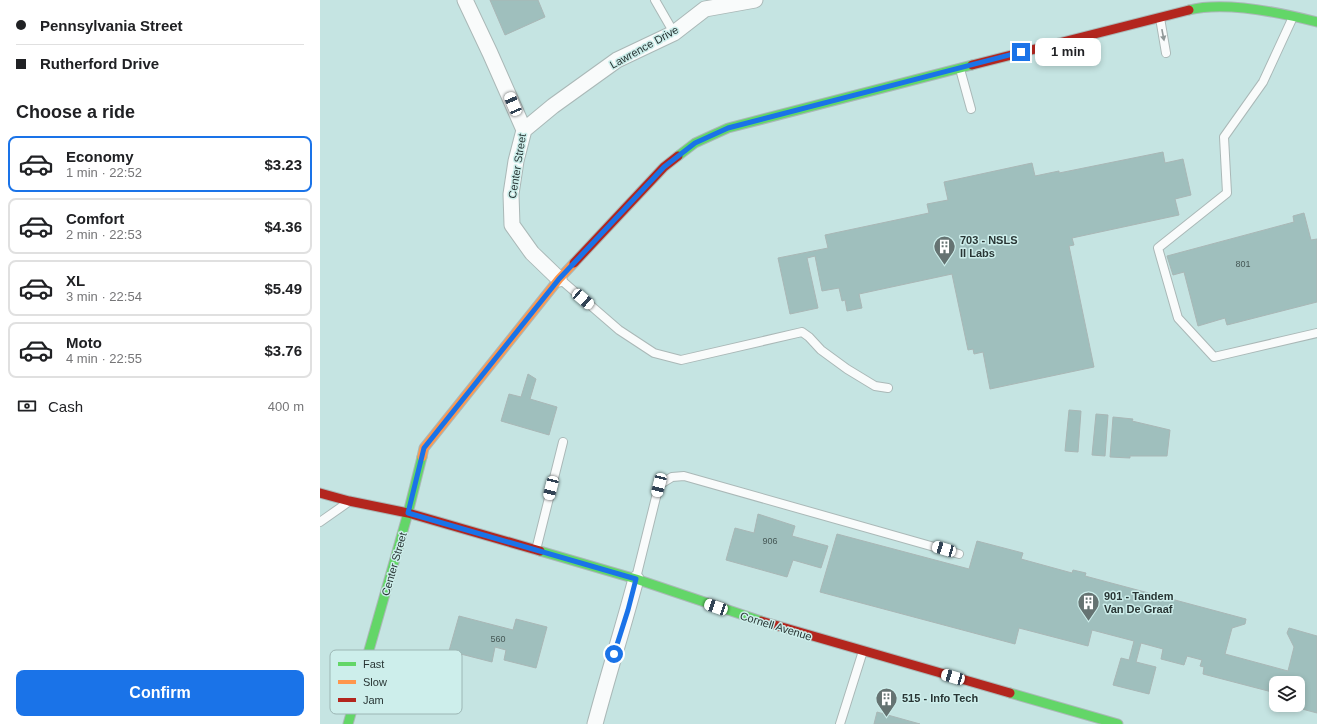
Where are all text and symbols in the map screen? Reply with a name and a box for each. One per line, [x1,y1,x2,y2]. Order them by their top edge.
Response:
text: Pennsylvania Street [40,17,183,34]
street label: Lawrence Drive [608,23,680,71]
one-way arrow [1160,29,1166,41]
callout: 1 min [1035,38,1101,66]
route end [1012,43,1030,61]
text: 1 min [1051,44,1085,59]
text: Rutherford Drive [40,55,159,72]
car [503,91,523,117]
text: Choose a ride [16,102,135,122]
street label: Center Street [506,133,528,199]
icon: car [18,146,54,182]
text: Economy [66,148,134,165]
text: $3.23 [264,156,302,173]
text: 1 min · 22:52 [66,165,142,180]
icon: car [18,208,54,244]
text: Comfort [66,210,124,227]
text: $4.36 [264,218,302,235]
text: 2 min · 22:53 [66,227,142,242]
building icon: 703 - NSLS II Labs [932,233,958,266]
place label: 703 - NSLS II Labs [960,234,1017,259]
house number: 801 [1235,259,1251,269]
icon: car [18,270,54,306]
text: XL [66,272,85,289]
text: $5.49 [264,280,302,297]
car [570,287,596,311]
text: 3 min · 22:54 [66,289,142,304]
icon: car [18,332,54,368]
text: Moto [66,334,102,351]
text: $3.76 [264,342,302,359]
text: 4 min · 22:55 [66,351,142,366]
icon: cash [16,395,38,417]
text: Cash [48,398,83,415]
text: 400 m [268,399,304,414]
car [650,472,668,498]
car [542,475,560,501]
street label: Center Street [379,531,409,597]
house number: 906 [762,536,778,546]
car [931,540,957,558]
building icon: 901 - Tandem Van De Graaf [1075,589,1101,622]
place label: 901 - Tandem Van De Graaf [1104,590,1174,615]
car [703,597,729,617]
street label: Cornell Avenue [739,609,813,643]
house number: 560 [490,634,506,644]
route start [605,645,623,663]
legend [330,650,462,714]
text: Fast [363,658,384,670]
car [940,668,966,686]
button: Confirm [16,670,304,716]
text: Slow [363,676,387,688]
map controls [1269,676,1305,712]
button: layers [1269,676,1305,712]
building icon: 515 - Info Tech [874,685,900,718]
place label: 515 - Info Tech [902,692,978,704]
text: Jam [363,694,384,706]

